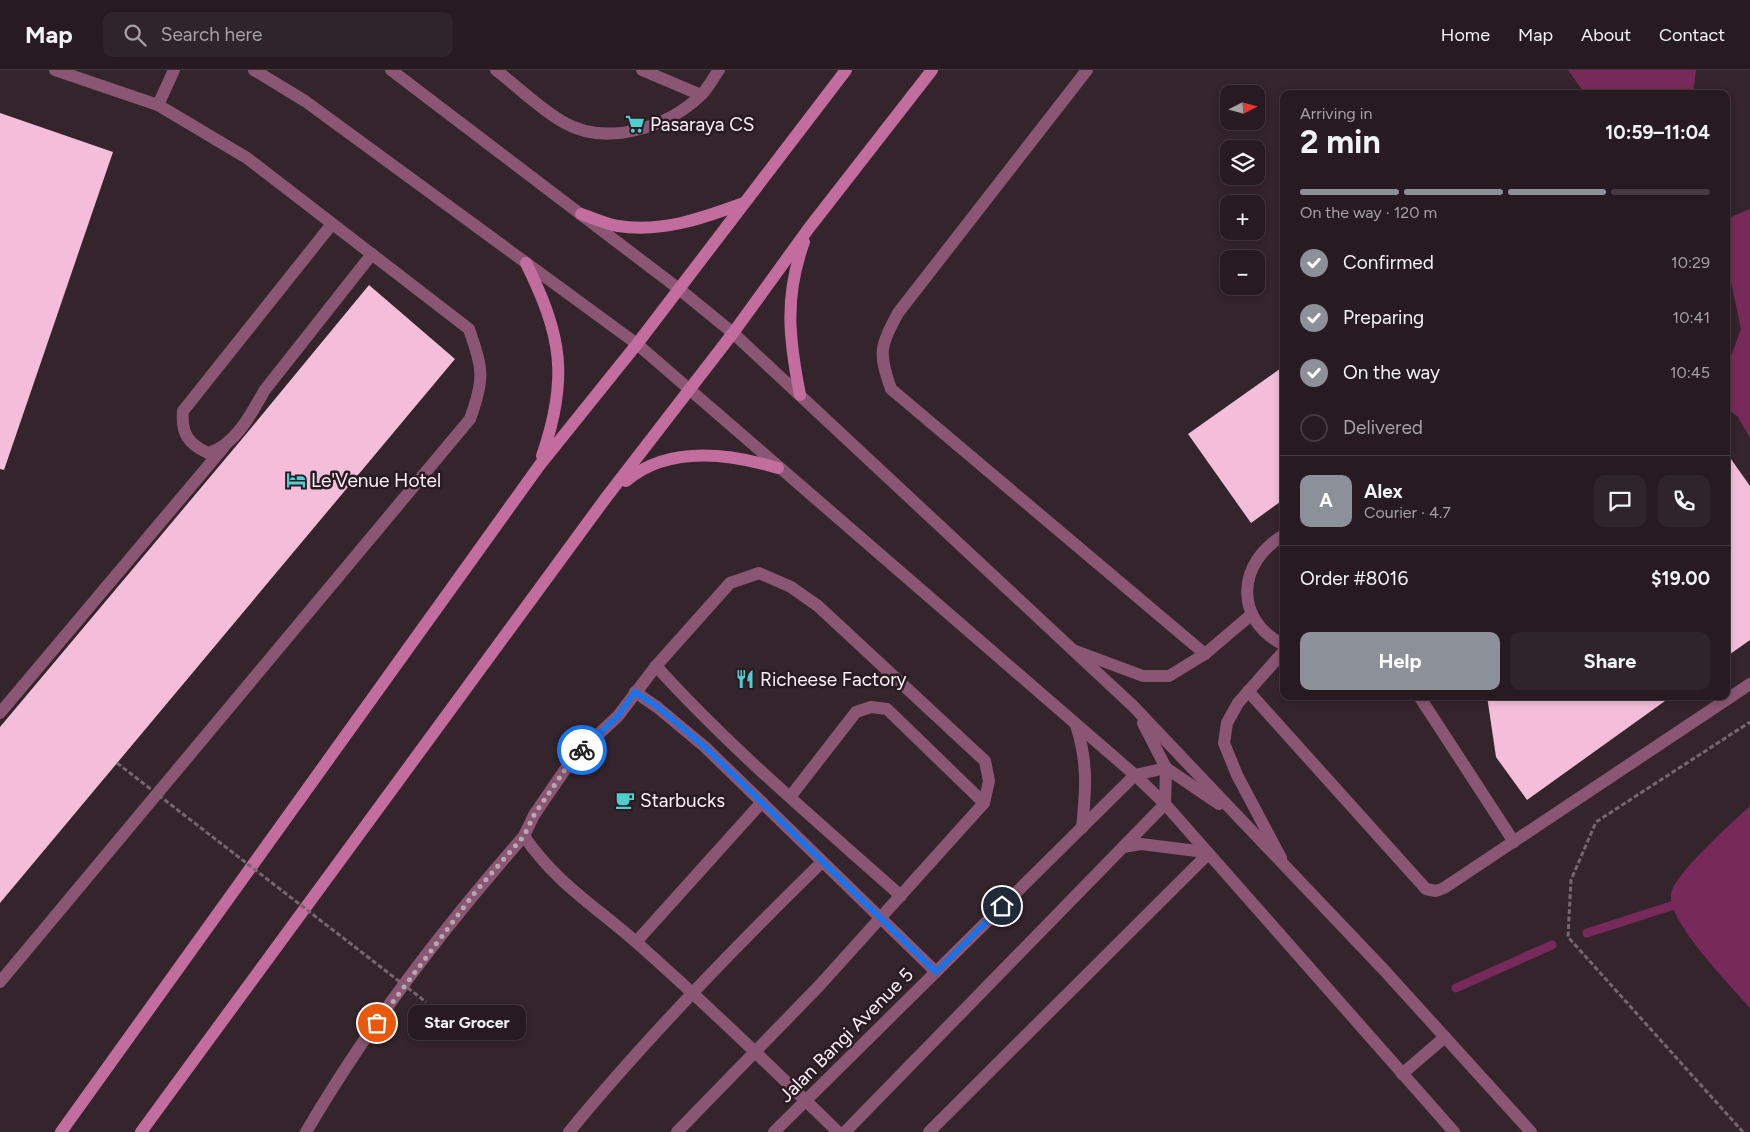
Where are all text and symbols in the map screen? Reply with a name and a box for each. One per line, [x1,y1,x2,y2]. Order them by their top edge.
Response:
search box [103,12,453,57]
text: Map [25,20,73,49]
icon: search [121,21,149,49]
text: Search here [161,23,262,46]
text: Home [1441,24,1490,46]
text: Map [1518,24,1553,46]
text: About [1581,24,1631,46]
text: Contact [1659,24,1725,46]
north arrow [1220,85,1265,130]
map controls [1220,85,1265,295]
text: Arriving in [1300,104,1372,123]
supermarket icon: Pasaraya CS [624,113,646,135]
place label: Pasaraya CS [650,113,755,136]
text: 10:59–11:04 [1605,121,1710,144]
text: 2 min [1300,123,1381,161]
button: layers [1220,140,1265,185]
button: + [1220,195,1265,240]
text: On the way · 120 m [1300,203,1437,222]
icon: check [1300,249,1328,277]
button: − [1220,250,1265,295]
text: Confirmed [1343,251,1434,274]
text: 10:29 [1671,253,1710,272]
icon: check [1300,304,1328,332]
text: Preparing [1343,306,1424,329]
text: 10:41 [1673,308,1710,327]
icon: check [1300,359,1328,387]
text: On the way [1343,361,1440,384]
text: 10:45 [1670,363,1710,382]
text: Delivered [1343,416,1423,439]
hotel icon: Le'Venue Hotel [285,469,307,491]
place label: Le'Venue Hotel [311,469,441,492]
button: chat [1594,475,1646,527]
button: phone [1658,475,1710,527]
text: Alex [1364,480,1403,503]
text: A [1319,489,1333,512]
text: Courier · 4.7 [1364,503,1451,522]
text: Order #8016 [1300,567,1408,590]
text: $19.00 [1651,567,1710,590]
button: Help [1300,632,1500,690]
button: Share [1510,632,1710,690]
restaurant icon: Richeese Factory [734,668,756,690]
place label: Richeese Factory [760,668,907,691]
courier [557,725,607,775]
icon: bike [568,736,596,764]
cafe icon: Starbucks [614,789,636,811]
place label: Starbucks [640,789,725,812]
pin [981,885,1023,927]
icon: home [988,892,1016,920]
street label: Jalan Bangi Avenue 5 [774,963,918,1107]
pin [356,1002,398,1044]
callout: Star Grocer [407,1006,524,1040]
icon: bag [363,1009,391,1037]
text: Star Grocer [424,1013,510,1032]

